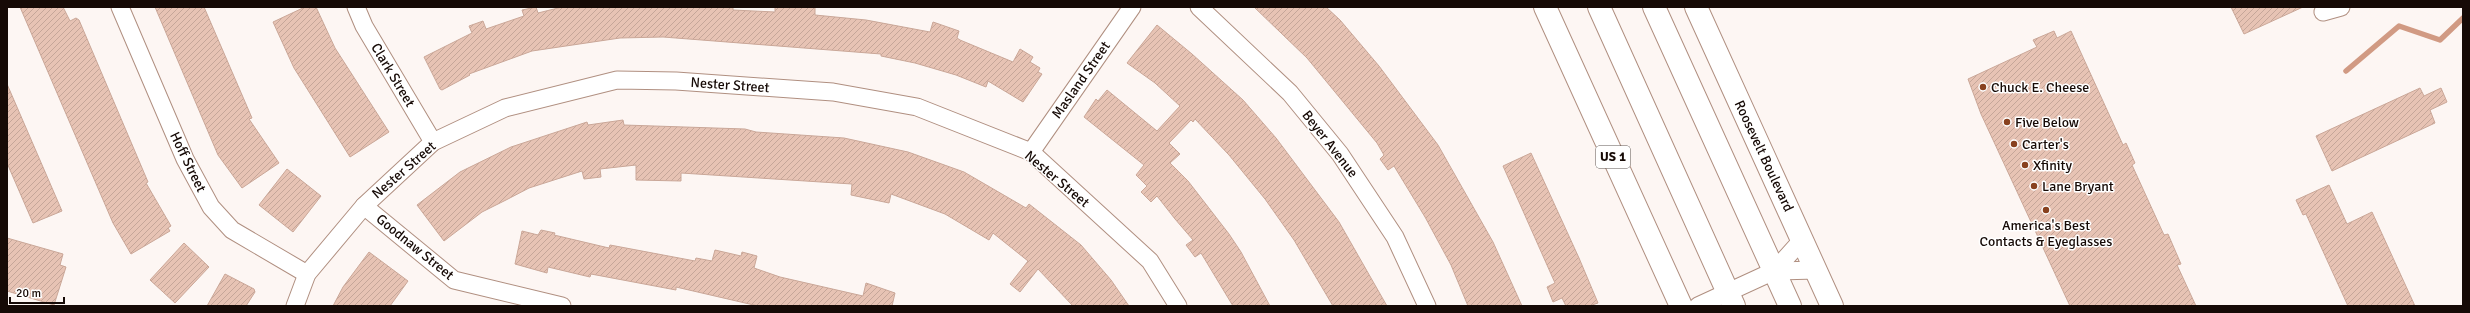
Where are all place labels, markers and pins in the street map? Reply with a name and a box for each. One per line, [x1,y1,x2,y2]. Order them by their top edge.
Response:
place label: Chuck E. Cheese [1991,79,2089,96]
marker: Chuck E. Cheese [1978,82,1988,92]
place label: Five Below [2015,114,2079,131]
marker: Five Below [2002,117,2012,127]
place label: Carter's [2022,136,2069,153]
marker: Carter's [2009,139,2019,149]
place label: Xfinity [2033,157,2072,174]
marker: Xfinity [2020,160,2030,170]
place label: Lane Bryant [2042,178,2114,195]
marker: Lane Bryant [2029,181,2039,191]
marker: America's Best Contacts & Eyeglasses [2041,205,2051,215]
place label: America's Best Contacts & Eyeglasses [1980,217,2112,250]

